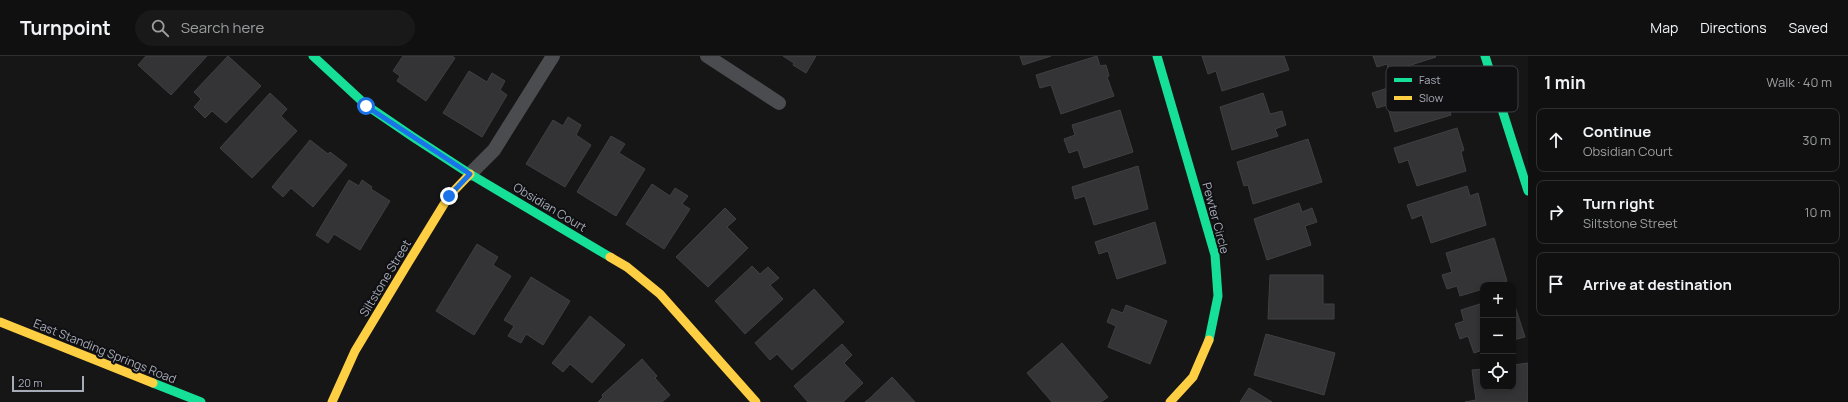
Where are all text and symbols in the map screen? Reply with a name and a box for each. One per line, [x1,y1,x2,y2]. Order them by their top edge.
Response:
search box [135,10,415,46]
text: Turnpoint [20,15,111,41]
icon: search [149,17,171,39]
text: Search here [181,17,264,38]
text: Map [1650,18,1678,37]
text: Directions [1700,18,1767,37]
text: Saved [1789,18,1828,37]
legend [1386,66,1518,112]
text: 1 min [1544,71,1586,94]
text: Fast [1419,72,1441,87]
text: Walk · 40 m [1766,73,1832,91]
text: Slow [1419,90,1444,105]
route start [357,97,375,115]
text: Continue [1583,121,1651,142]
icon: ahead [1545,129,1567,151]
text: 30 m [1802,131,1831,149]
text: Obsidian Court [1583,142,1673,160]
street label: Obsidian Court [510,178,590,236]
street label: Pewter Circle [1198,180,1234,256]
route end [440,187,458,205]
text: Turn right [1583,193,1654,214]
icon: right [1545,201,1567,223]
text: 10 m [1804,203,1831,221]
text: Siltstone Street [1583,214,1678,232]
street label: Siltstone Street [355,236,415,320]
icon: arrive [1545,273,1567,295]
text: Arrive at destination [1583,274,1732,295]
map controls [1480,282,1516,390]
button: + [1480,282,1516,318]
street label: East Standing Springs Road [31,315,179,387]
button: − [1480,318,1516,354]
button: locate [1480,354,1516,390]
scale bar [12,374,84,393]
text: 20 m [18,375,43,390]

